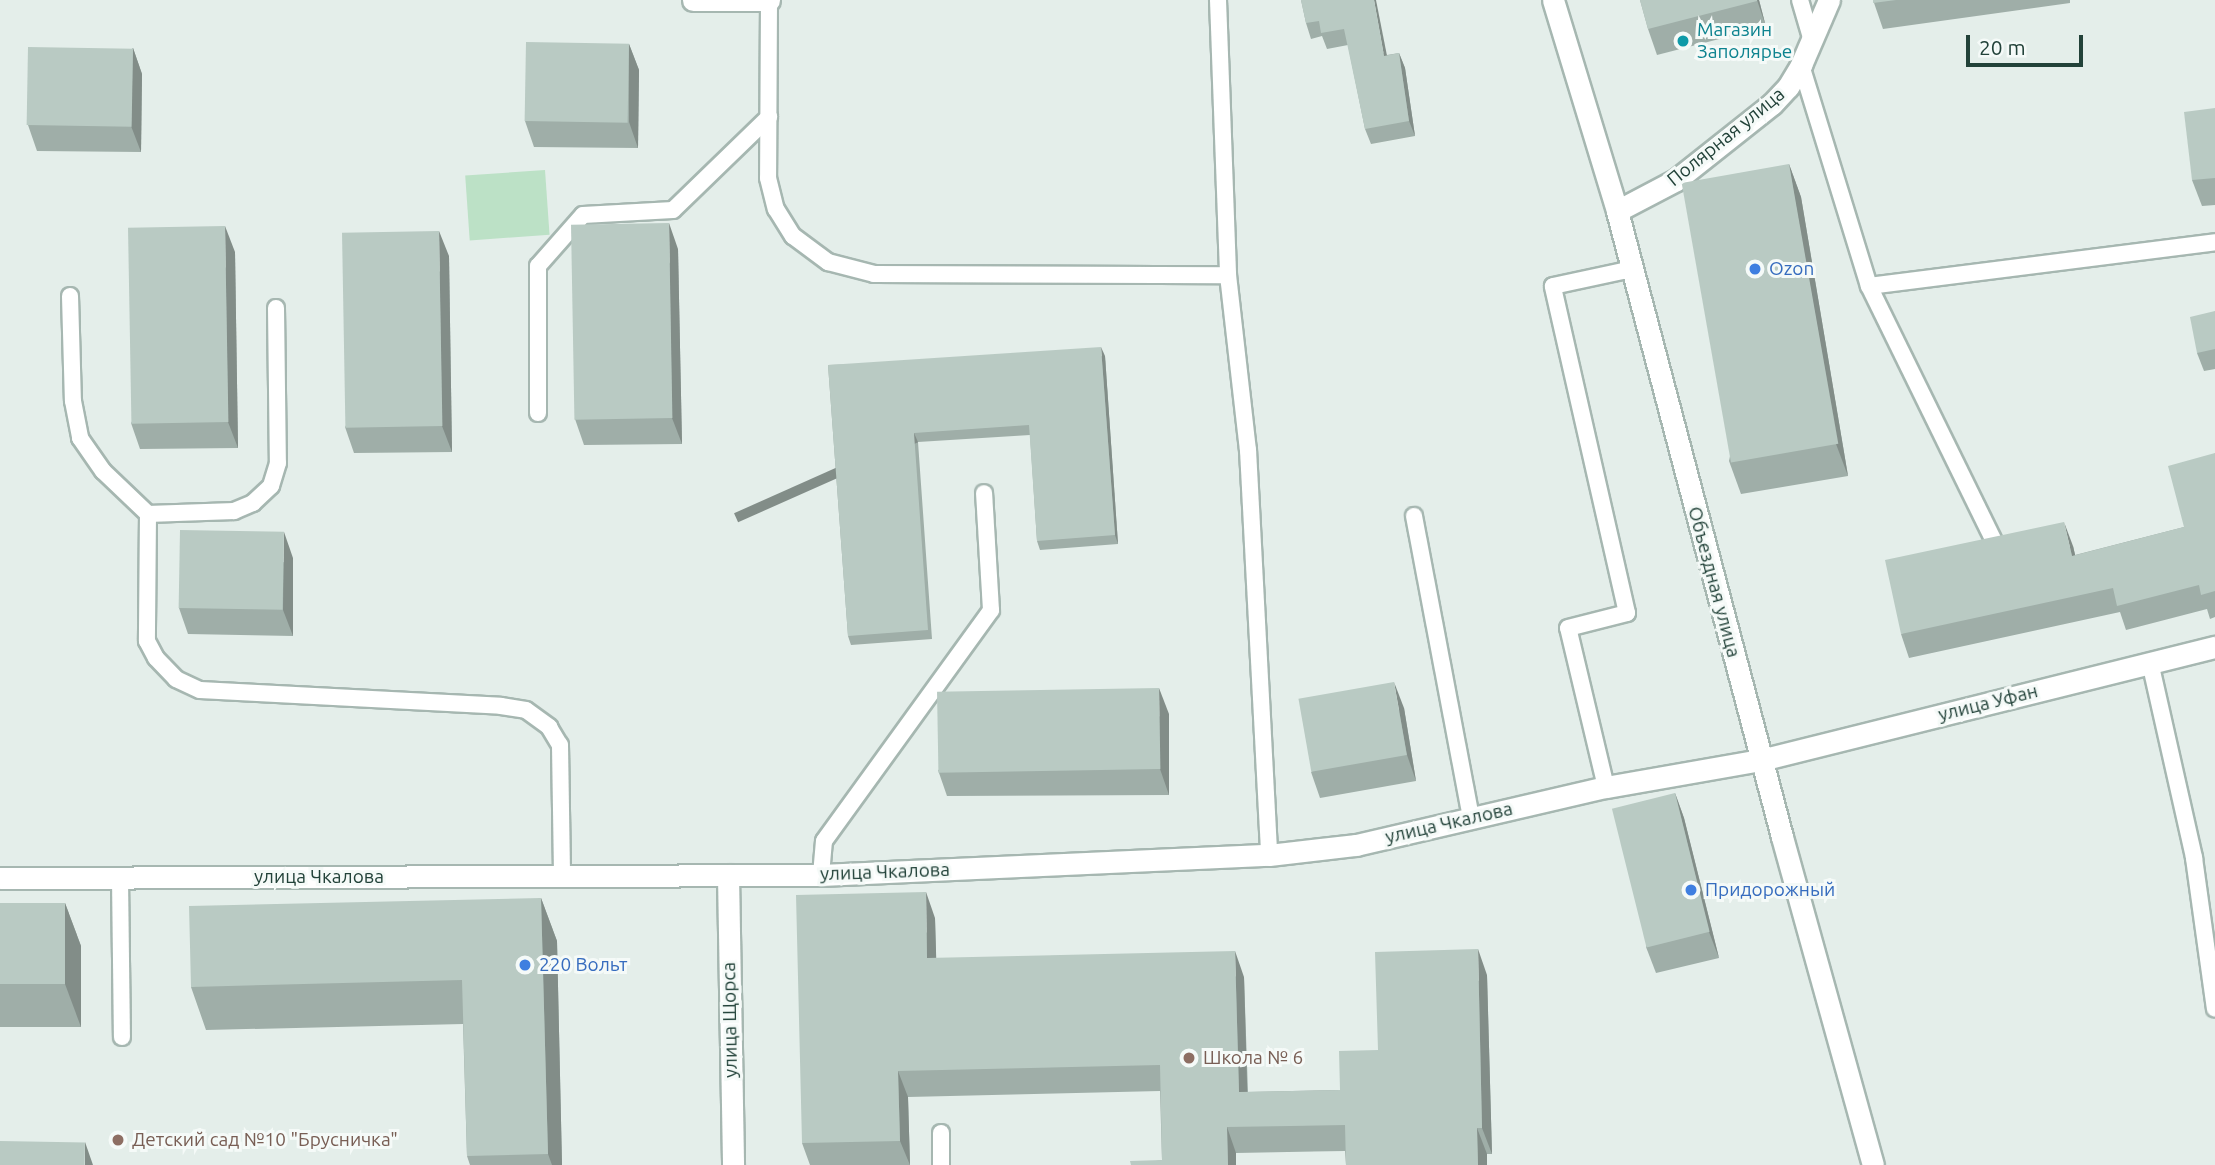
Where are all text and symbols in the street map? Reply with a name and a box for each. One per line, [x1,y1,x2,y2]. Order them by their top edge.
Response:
place label: Магазин Заполярье [1697,19,1792,63]
scale bar [1970,21,2087,65]
marker: Магазин Заполярье [1675,33,1691,49]
text: 20 m [1979,35,2026,59]
street label: Полярная улица [1663,83,1789,191]
place label: Ozon [1769,258,1814,280]
marker: Ozon [1747,261,1763,277]
street label: Объездная улица [1683,504,1745,660]
street label: улица Уфан [1936,680,2040,726]
street label: улица Чкалова [1383,797,1515,849]
street label: улица Чкалова [820,858,950,886]
street label: улица Чкалова [254,866,384,888]
place label: Придорожный [1705,879,1835,901]
marker: Придорожный [1683,882,1699,898]
place label: 220 Вольт [539,954,627,976]
marker: 220 Вольт [517,957,533,973]
street label: улица Щорса [718,962,742,1078]
place label: Школа № 6 [1203,1047,1303,1069]
marker: Школа № 6 [1181,1050,1197,1066]
place label: Детский сад №10 "Брусничка" [132,1129,398,1151]
marker: Детский сад №10 "Брусничка" [110,1132,126,1148]

